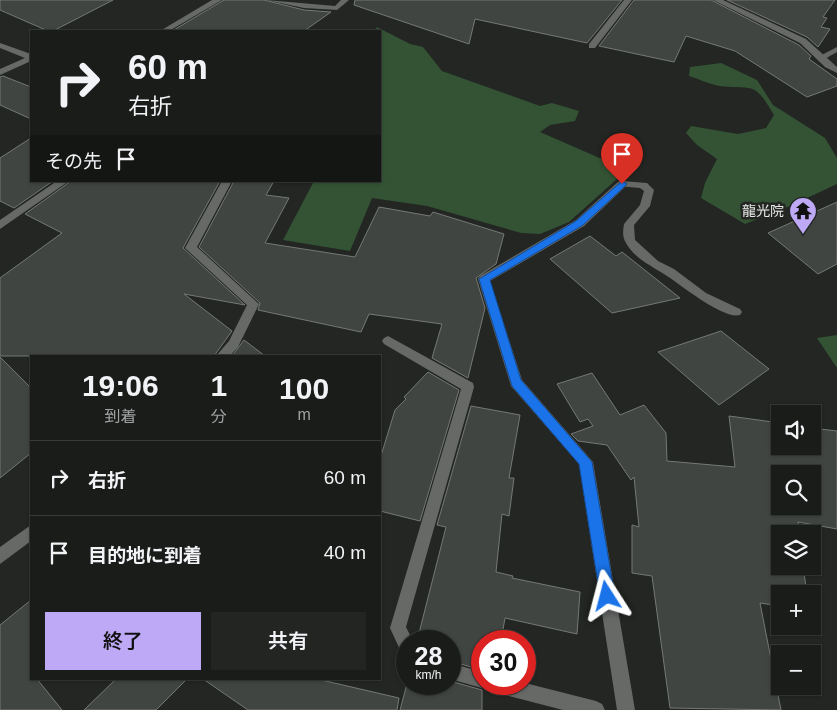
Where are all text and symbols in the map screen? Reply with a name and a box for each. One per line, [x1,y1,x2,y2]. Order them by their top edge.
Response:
text: 60 m [128,47,208,86]
icon: right [45,50,110,115]
text: 右折 [128,94,172,119]
pin [601,133,643,184]
icon: arrive [608,140,636,168]
icon: arrive [112,145,140,173]
text: その先 [45,151,102,172]
temple icon: 龍光院 [788,196,818,235]
place label: 龍光院 [742,203,784,219]
text: 19:06 [82,369,159,402]
text: 1 [210,369,227,402]
text: 100 [279,372,329,405]
map controls [771,405,821,695]
button: sound [771,405,821,455]
text: m [297,406,311,423]
text: 到着 [104,408,136,425]
text: 分 [211,408,227,425]
icon: right [45,464,73,492]
button: search [771,465,821,515]
text: 60 m [324,467,366,488]
text: 右折 [88,470,126,491]
button: layers [771,525,821,575]
icon: arrive [45,539,73,567]
text: 40 m [324,542,366,563]
text: 目的地に到着 [88,545,202,566]
position arrow [580,569,632,621]
button: + [771,585,821,635]
button: 終了 [45,612,201,670]
button: 共有 [211,612,366,670]
speed limit sign: 30 [471,630,536,695]
text: 28 [415,642,442,670]
button: − [771,645,821,695]
text: km/h [415,668,442,682]

